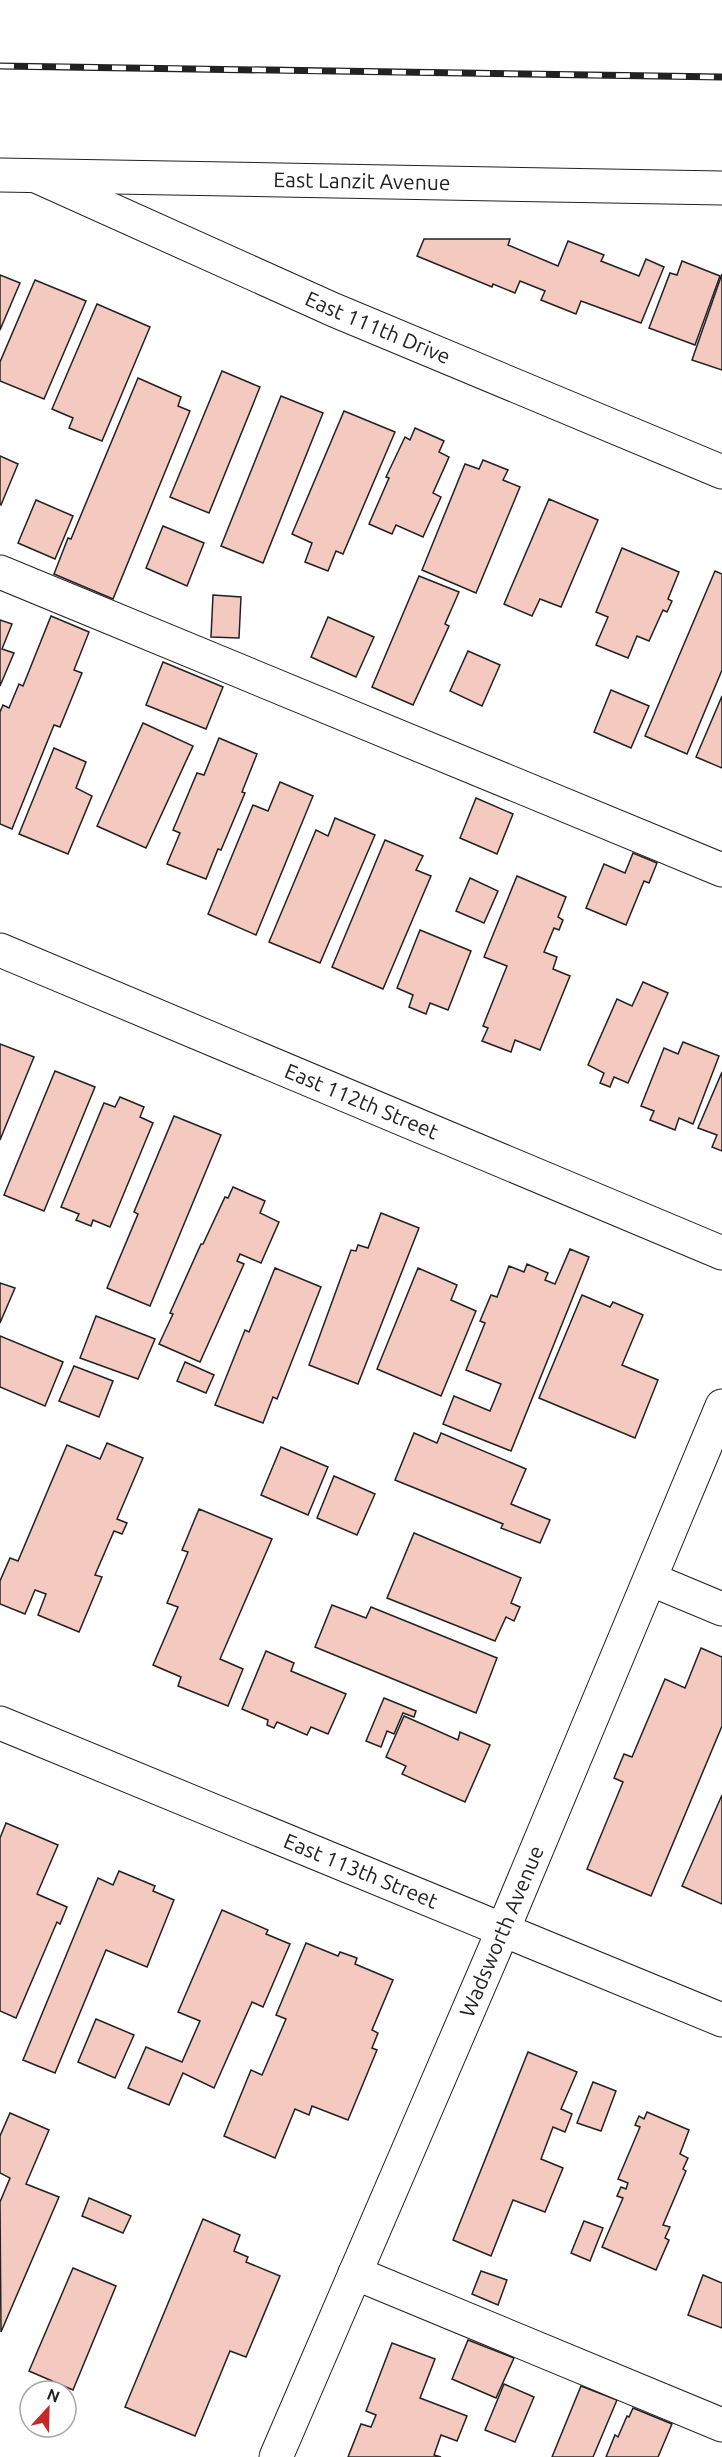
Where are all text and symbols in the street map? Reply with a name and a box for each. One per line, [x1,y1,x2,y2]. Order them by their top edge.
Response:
street label: East Lanzit Avenue [273,167,451,194]
street label: East 111th Drive [302,286,454,368]
street label: East 112th Street [282,1058,442,1144]
street label: East 113th Street [281,1828,442,1913]
street label: Wadsworth Avenue [454,1842,548,2020]
north arrow [18,2379,78,2439]
text: N [45,2385,63,2406]

